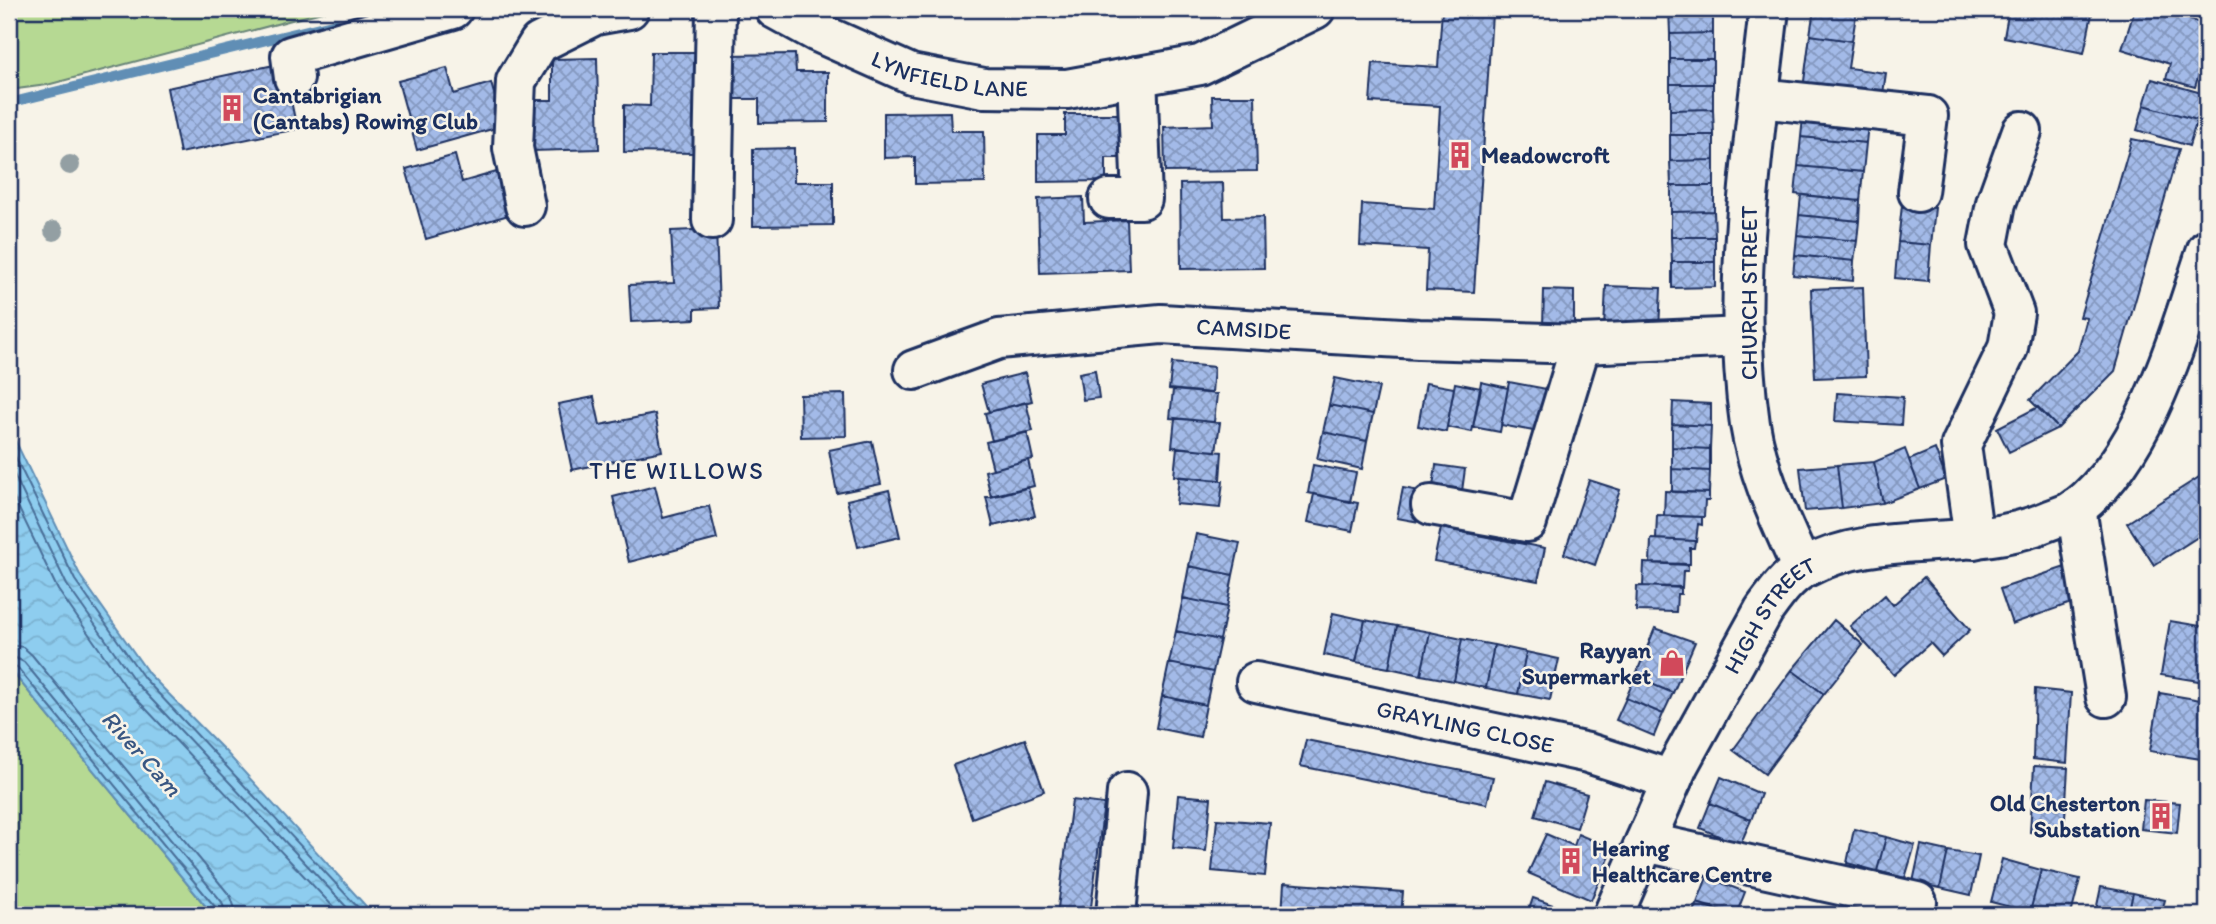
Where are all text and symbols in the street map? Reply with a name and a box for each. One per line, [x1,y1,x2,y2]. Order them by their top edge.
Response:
street label: LYNFIELD LANE [867,44,1028,103]
place label: Cantabrigian (Cantabs) Rowing Club [253,81,478,135]
building icon: Cantabrigian (Cantabs) Rowing Club [217,93,247,123]
building icon: Meadowcroft [1445,140,1475,170]
place label: Meadowcroft [1481,141,1610,169]
street label: CHURCH STREET [1735,206,1763,380]
street label: CAMSIDE [1195,312,1292,346]
district label: THE WILLOWS [589,456,765,485]
street label: HIGH STREET [1718,550,1820,679]
place label: Rayyan Supermarket [1522,636,1652,690]
shop icon: Rayyan Supermarket [1657,648,1687,678]
street label: GRAYLING CLOSE [1374,694,1557,759]
water label: River Cam [96,704,189,803]
place label: Old Chesterton Substation [1990,789,2141,843]
building icon: Old Chesterton Substation [2146,801,2176,831]
place label: Hearing Healthcare Centre [1592,834,1772,888]
building icon: Hearing Healthcare Centre [1556,846,1586,876]

